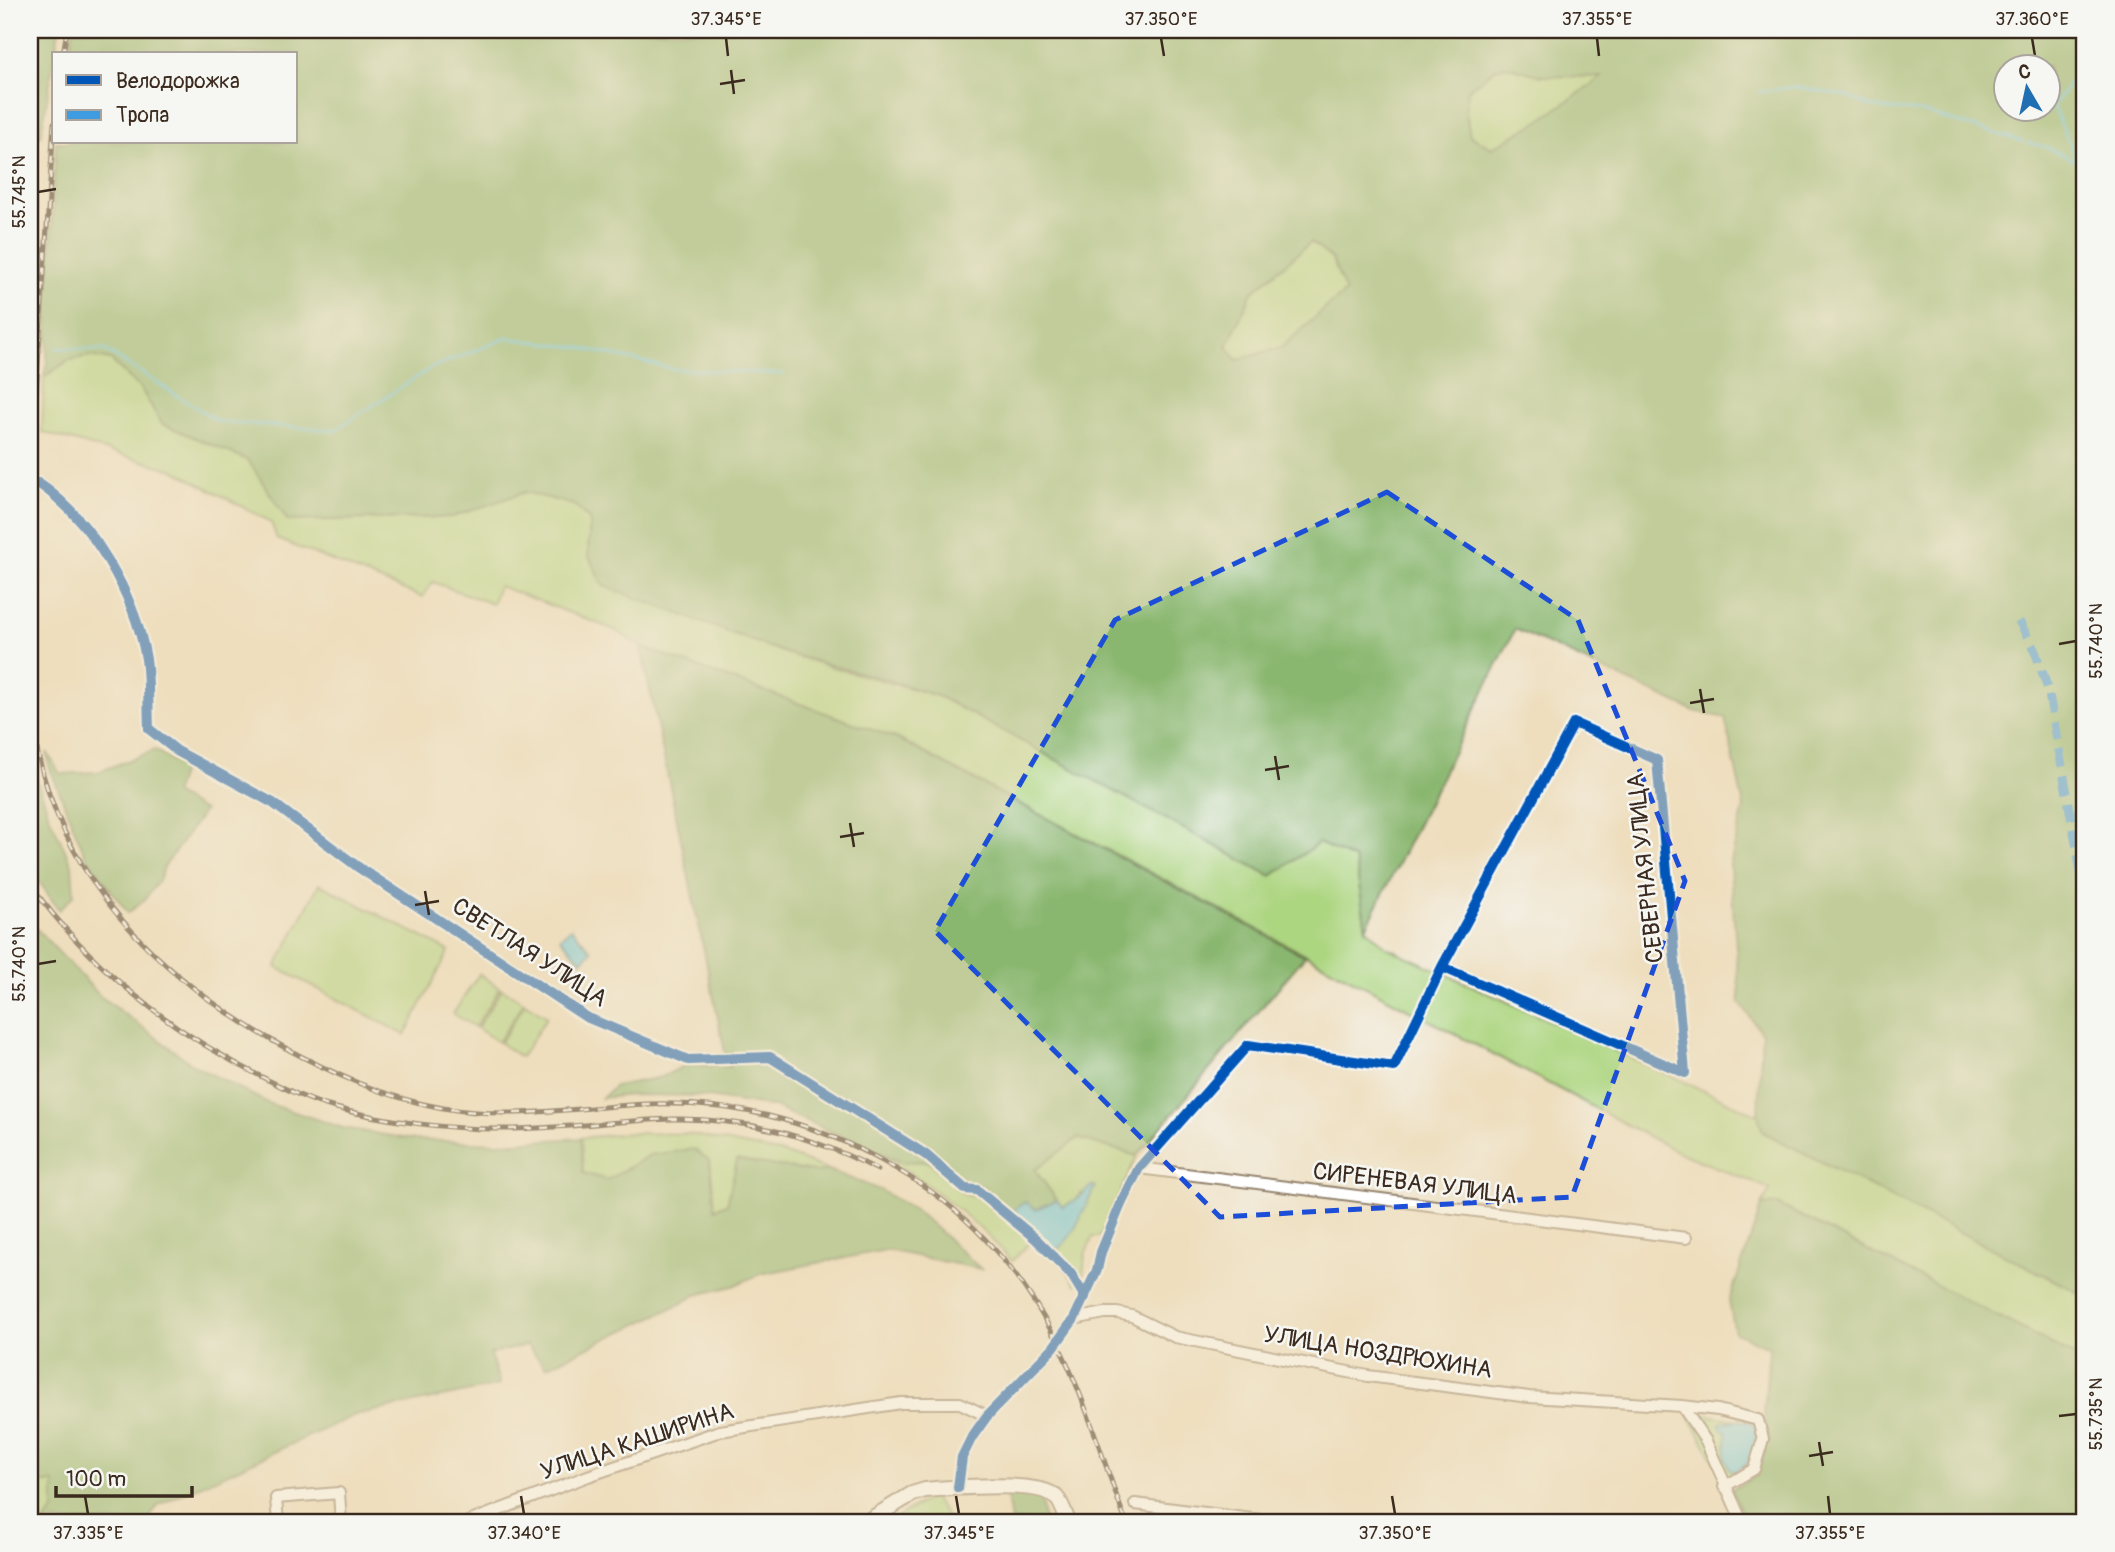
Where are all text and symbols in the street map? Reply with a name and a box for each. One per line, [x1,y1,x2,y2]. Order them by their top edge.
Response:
text: 37.345°E [691,8,762,31]
text: 37.350°E [1125,8,1197,31]
text: 37.355°E [1562,8,1632,31]
text: 37.360°E [1995,8,2069,31]
legend [52,52,298,144]
north arrow [1993,52,2062,122]
text: С [2017,59,2032,85]
text: Велодорожка [116,68,240,95]
text: Тропа [116,102,169,129]
text: 55.745°N [8,155,31,229]
text: 55.740°N [2085,603,2108,679]
street label: СЕВЕРНАЯ УЛИЦА [1621,771,1670,964]
street label: СВЕТЛАЯ УЛИЦА [447,891,613,1013]
text: 55.740°N [8,926,31,1002]
street label: СИРЕНЕВАЯ УЛИЦА [1311,1157,1519,1210]
street label: УЛИЦА НОЗДРЮХИНА [1262,1320,1494,1385]
text: 55.735°N [2085,1378,2108,1450]
street label: УЛИЦА КАШИРИНА [537,1397,737,1486]
scale bar [56,1454,192,1498]
text: 100 m [66,1466,126,1493]
text: 37.335°E [53,1522,123,1545]
text: 37.340°E [487,1522,561,1545]
text: 37.345°E [924,1522,995,1545]
text: 37.350°E [1359,1522,1431,1545]
text: 37.355°E [1795,1522,1865,1545]

